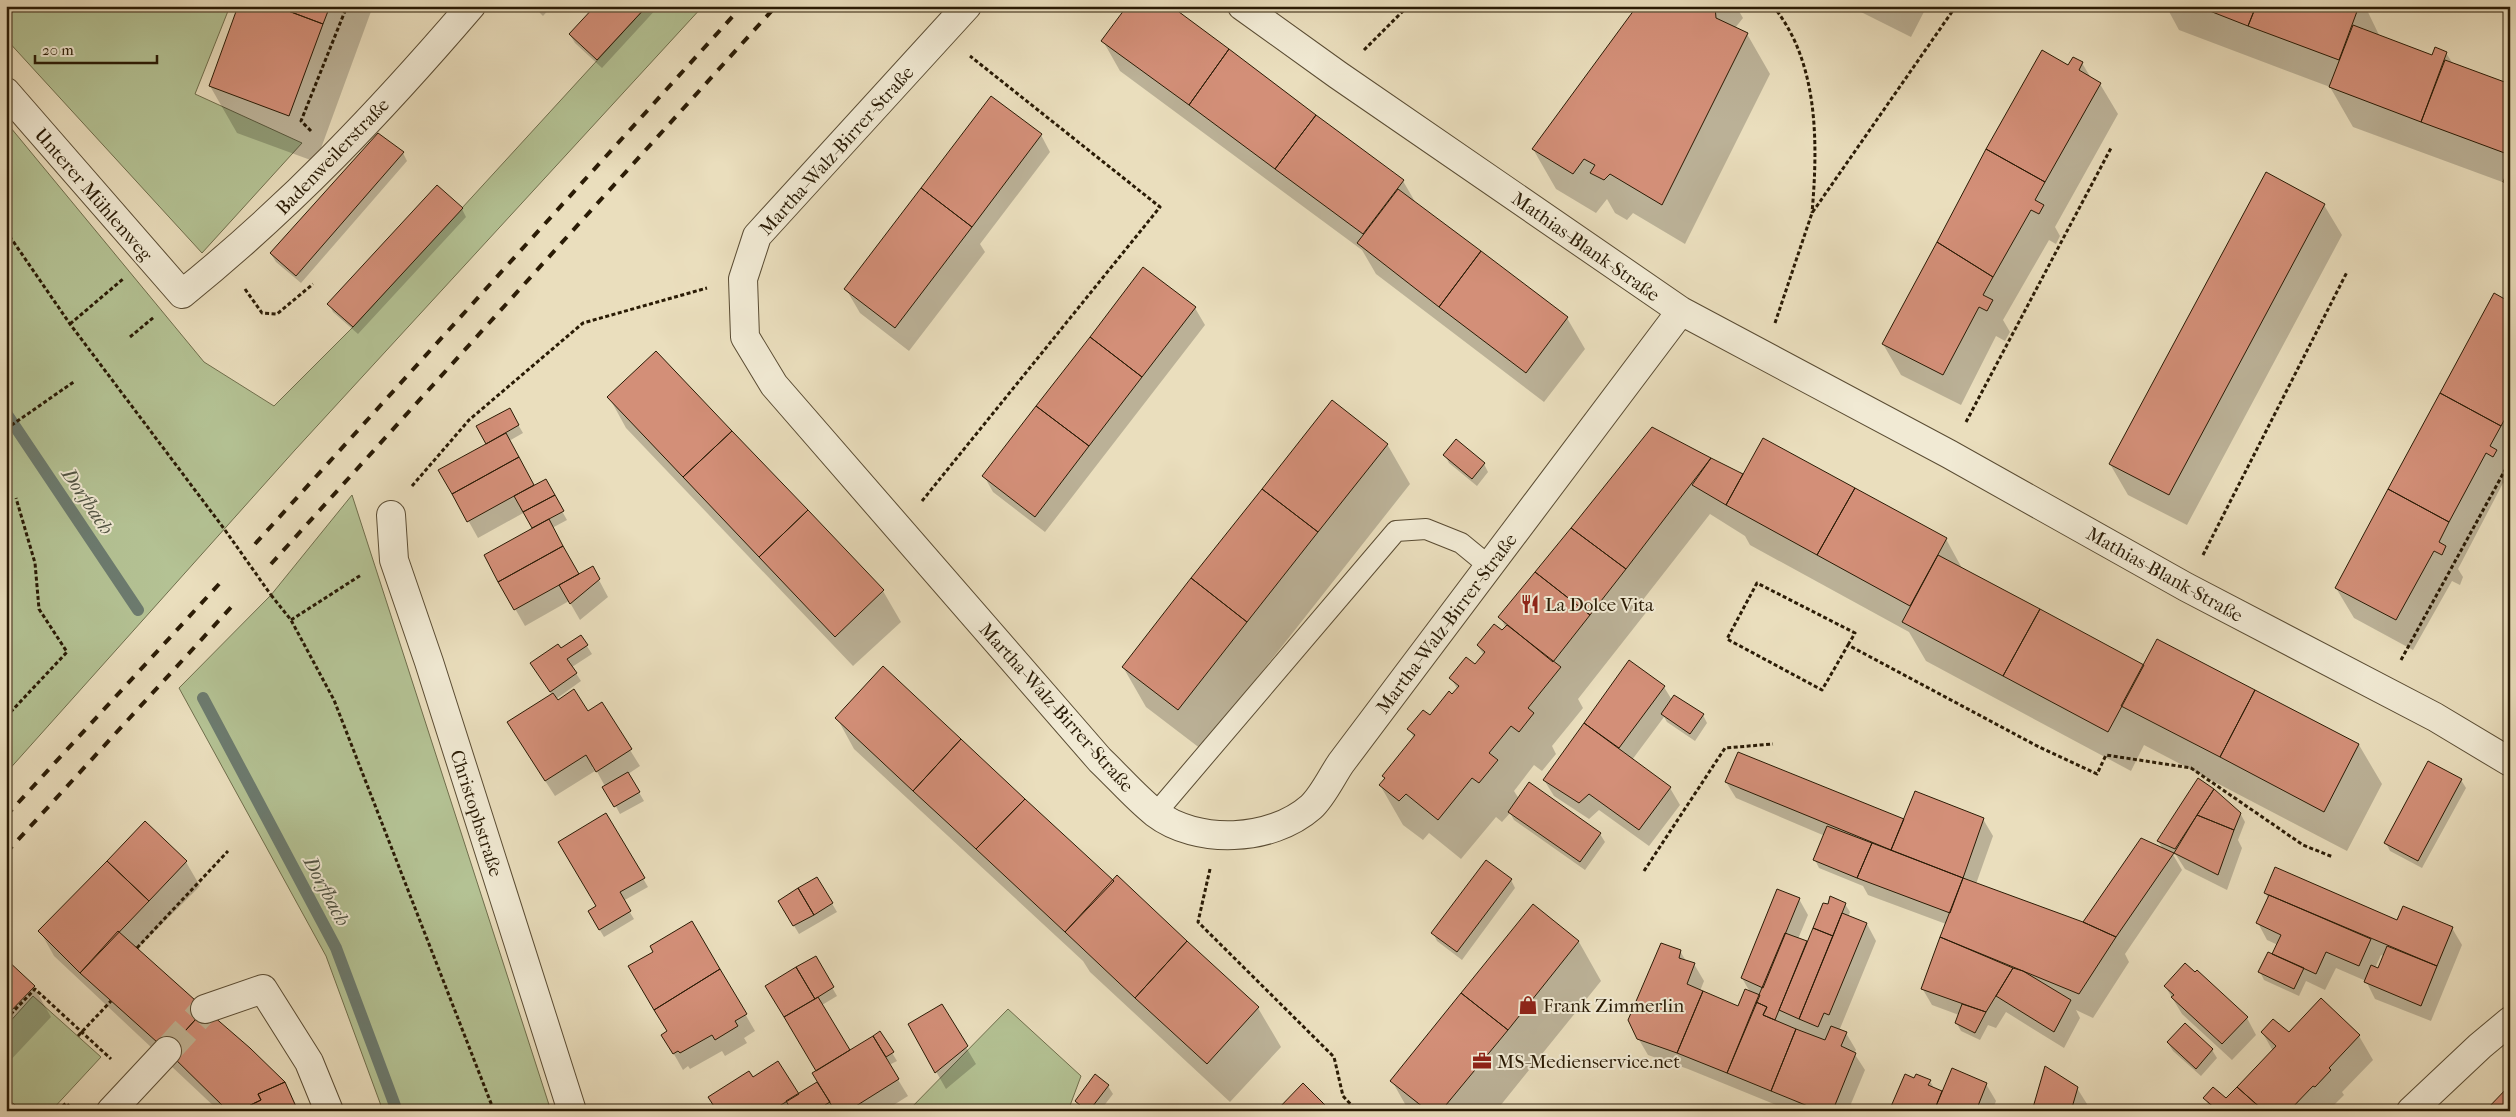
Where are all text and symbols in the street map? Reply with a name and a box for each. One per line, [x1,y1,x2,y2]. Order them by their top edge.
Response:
scale bar [35,32,158,64]
text: 20 m [42,41,74,59]
street label: Martha-Walz-Birrer-Straße [755,62,919,240]
street label: Badenweilerstraße [272,94,394,220]
street label: Unterer Mühlenweg [30,124,157,266]
street label: Mathias-Blank-Straße [1507,188,1664,306]
water label: Dorfbach [56,462,118,539]
street label: Mathias-Blank-Straße [2082,523,2247,627]
street label: Martha-Walz-Birrer-Straße [1372,529,1522,718]
restaurant icon: La Dolce Vita [1519,593,1541,615]
place label: La Dolce Vita [1545,594,1654,616]
street label: Martha-Walz-Birrer-Straße [974,619,1138,797]
street label: Christophstraße [445,747,507,879]
water label: Dorfbach [298,851,354,930]
shop icon: Frank Zimmerlin [1517,994,1539,1016]
place label: Frank Zimmerlin [1543,995,1684,1017]
office icon: MS-Medienservice.net [1471,1050,1493,1072]
place label: MS-Medienservice.net [1497,1051,1680,1073]

